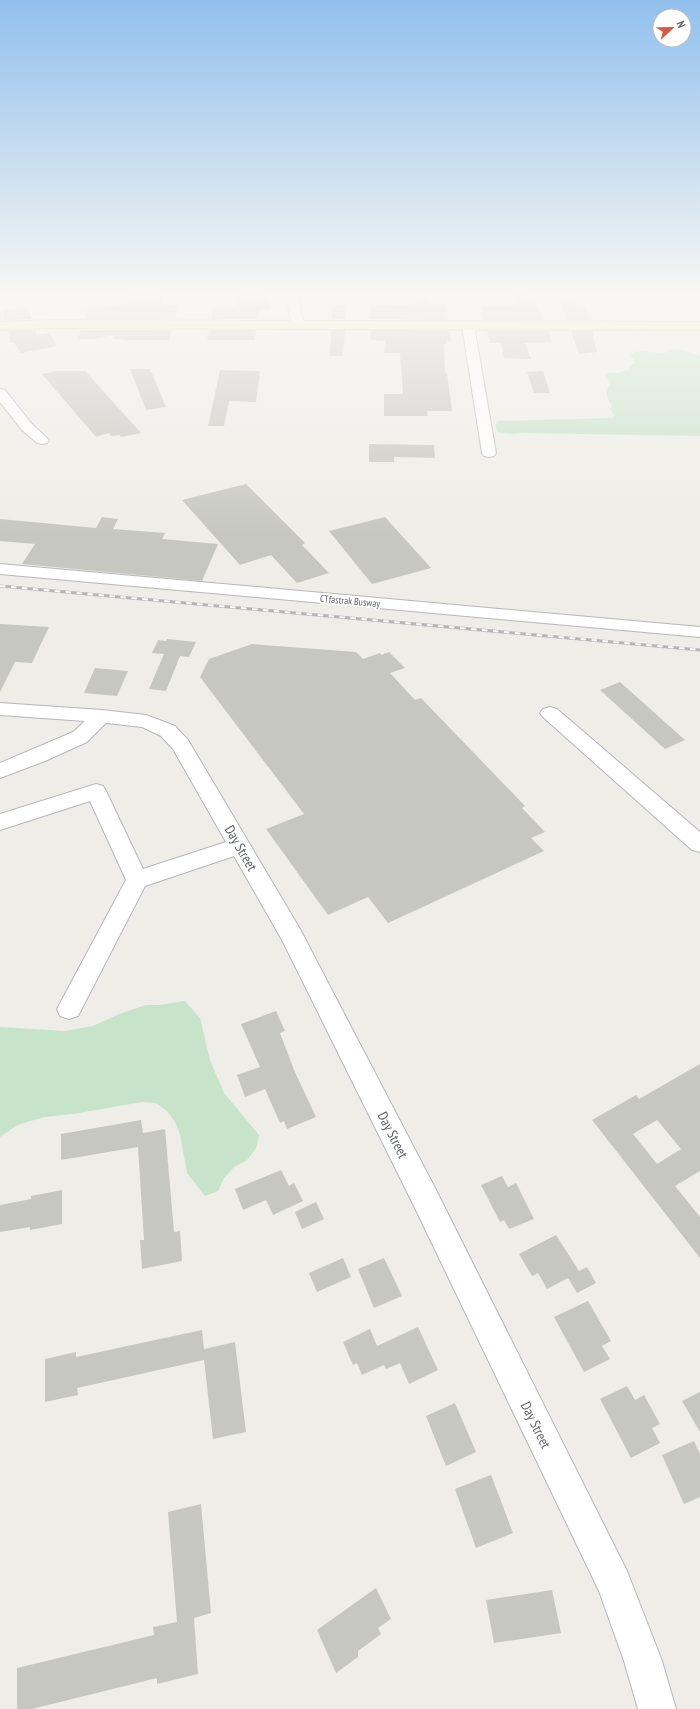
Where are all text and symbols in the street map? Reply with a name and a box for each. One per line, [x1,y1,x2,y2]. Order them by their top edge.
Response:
north arrow [652,8,692,48]
text: N [674,19,689,30]
street label: CTfastrak Busway [320,592,381,610]
street label: Day Street [221,822,261,874]
street label: Day Street [374,1109,412,1161]
street label: Day Street [517,1399,555,1451]

